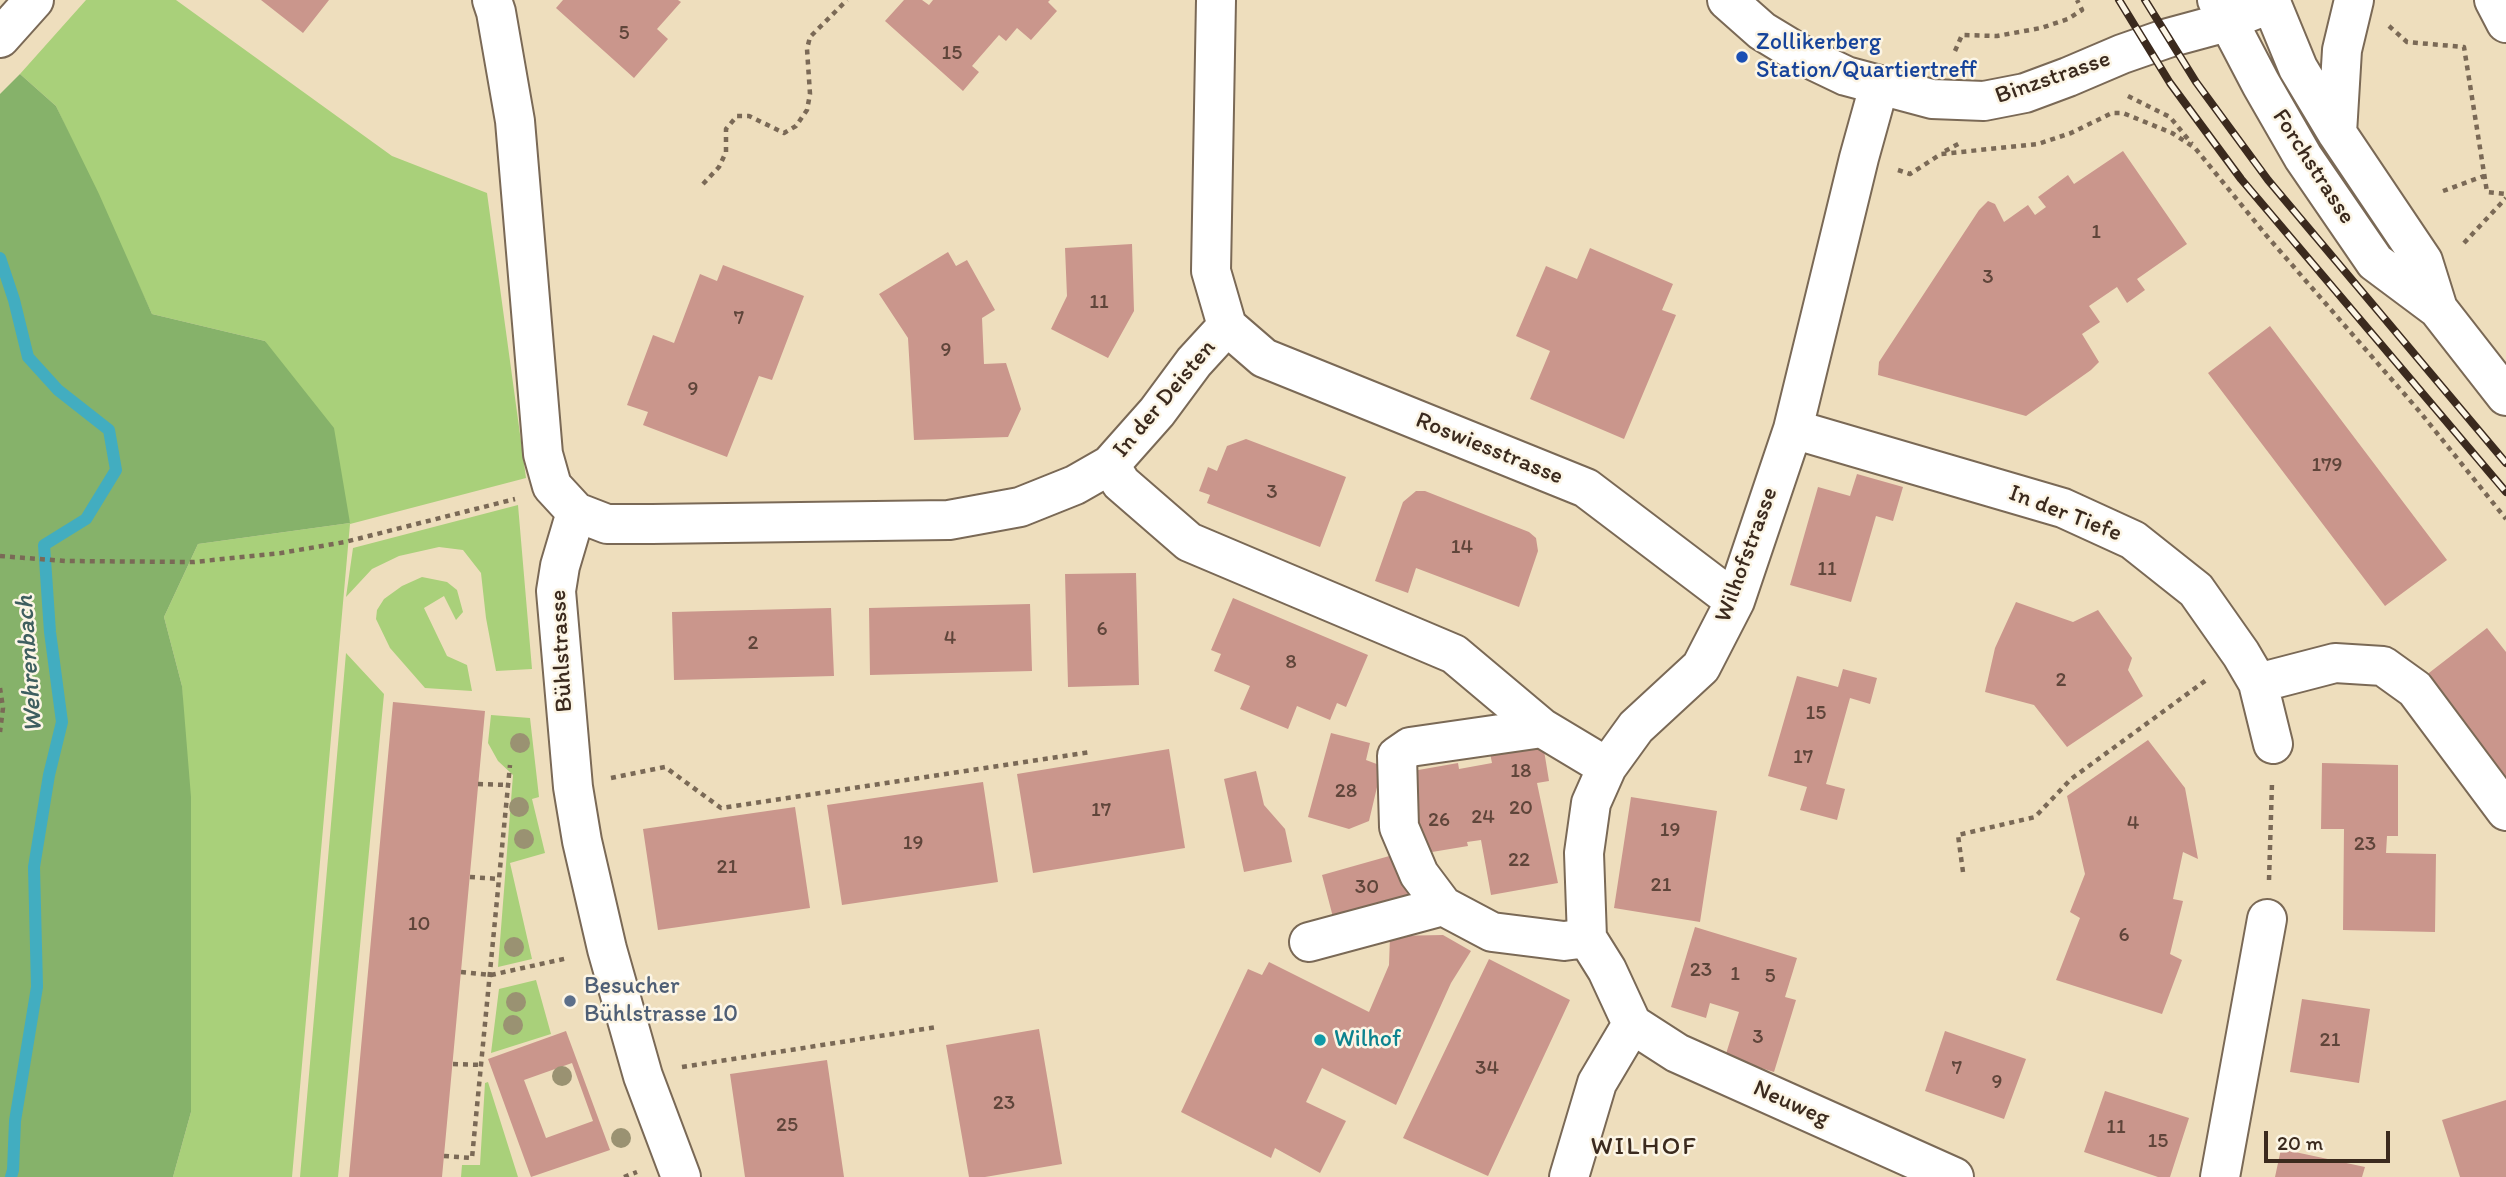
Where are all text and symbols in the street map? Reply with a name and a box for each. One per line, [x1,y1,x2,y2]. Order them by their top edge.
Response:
house number: 5 [618,21,630,47]
place label: Zollikerberg Station/Quartiertreff [1756,29,1977,85]
house number: 15 [942,41,962,67]
street label: Binzstrasse [1992,45,2114,111]
marker: Zollikerberg Station/Quartiertreff [1734,49,1750,65]
street label: Forchstrasse [2265,104,2361,230]
house number: 1 [2091,220,2101,246]
house number: 3 [1982,265,1994,291]
house number: 11 [1089,290,1109,316]
house number: 7 [734,306,744,332]
street label: In der Deisten [1107,334,1223,464]
house number: 9 [941,338,951,364]
house number: 9 [688,377,698,403]
street label: Roswiesstrasse [1411,406,1567,492]
house number: 179 [2311,453,2343,479]
street label: In der Tiefe [2004,479,2126,549]
house number: 3 [1266,480,1278,506]
street label: Wilhofstrasse [1709,484,1785,626]
house number: 14 [1451,535,1473,561]
house number: 11 [1817,557,1837,583]
street label: Bühlstrasse [544,589,580,713]
water label: Wehrenbach [10,594,50,734]
house number: 6 [1096,617,1108,643]
house number: 4 [944,626,956,652]
house number: 2 [747,631,759,657]
house number: 8 [1285,650,1297,676]
house number: 2 [2055,668,2067,694]
house number: 15 [1806,701,1826,727]
house number: 17 [1793,745,1813,771]
house number: 18 [1510,759,1532,785]
house number: 28 [1335,779,1357,805]
house number: 20 [1509,796,1533,822]
house number: 17 [1091,798,1111,824]
house number: 24 [1471,805,1495,831]
house number: 26 [1428,808,1450,834]
house number: 4 [2127,811,2139,837]
house number: 19 [1660,818,1680,844]
house number: 19 [903,831,923,857]
house number: 23 [2354,832,2376,858]
house number: 22 [1508,848,1530,874]
house number: 21 [717,855,737,881]
house number: 21 [1651,873,1671,899]
house number: 30 [1355,875,1379,901]
house number: 10 [408,912,430,938]
house number: 6 [2118,923,2130,949]
house number: 23 [1690,958,1712,984]
house number: 1 [1730,962,1740,988]
house number: 5 [1764,964,1776,990]
place label: Besucher Bühlstrasse 10 [584,973,738,1029]
marker: Besucher Bühlstrasse 10 [562,993,578,1009]
house number: 3 [1752,1025,1764,1051]
place label: Wilhof [1334,1026,1401,1054]
house number: 21 [2320,1028,2340,1054]
marker: Wilhof [1312,1032,1328,1048]
house number: 34 [1475,1056,1499,1082]
house number: 7 [1952,1056,1962,1082]
house number: 9 [1992,1070,2002,1096]
street label: Neuweg [1748,1074,1834,1134]
house number: 23 [993,1091,1015,1117]
house number: 25 [776,1113,798,1139]
house number: 11 [2106,1115,2126,1141]
scale bar [2268,1118,2394,1162]
house number: 15 [2148,1129,2168,1155]
text: 20 m [2277,1130,2323,1155]
district label: WILHOF [1591,1131,1697,1163]

